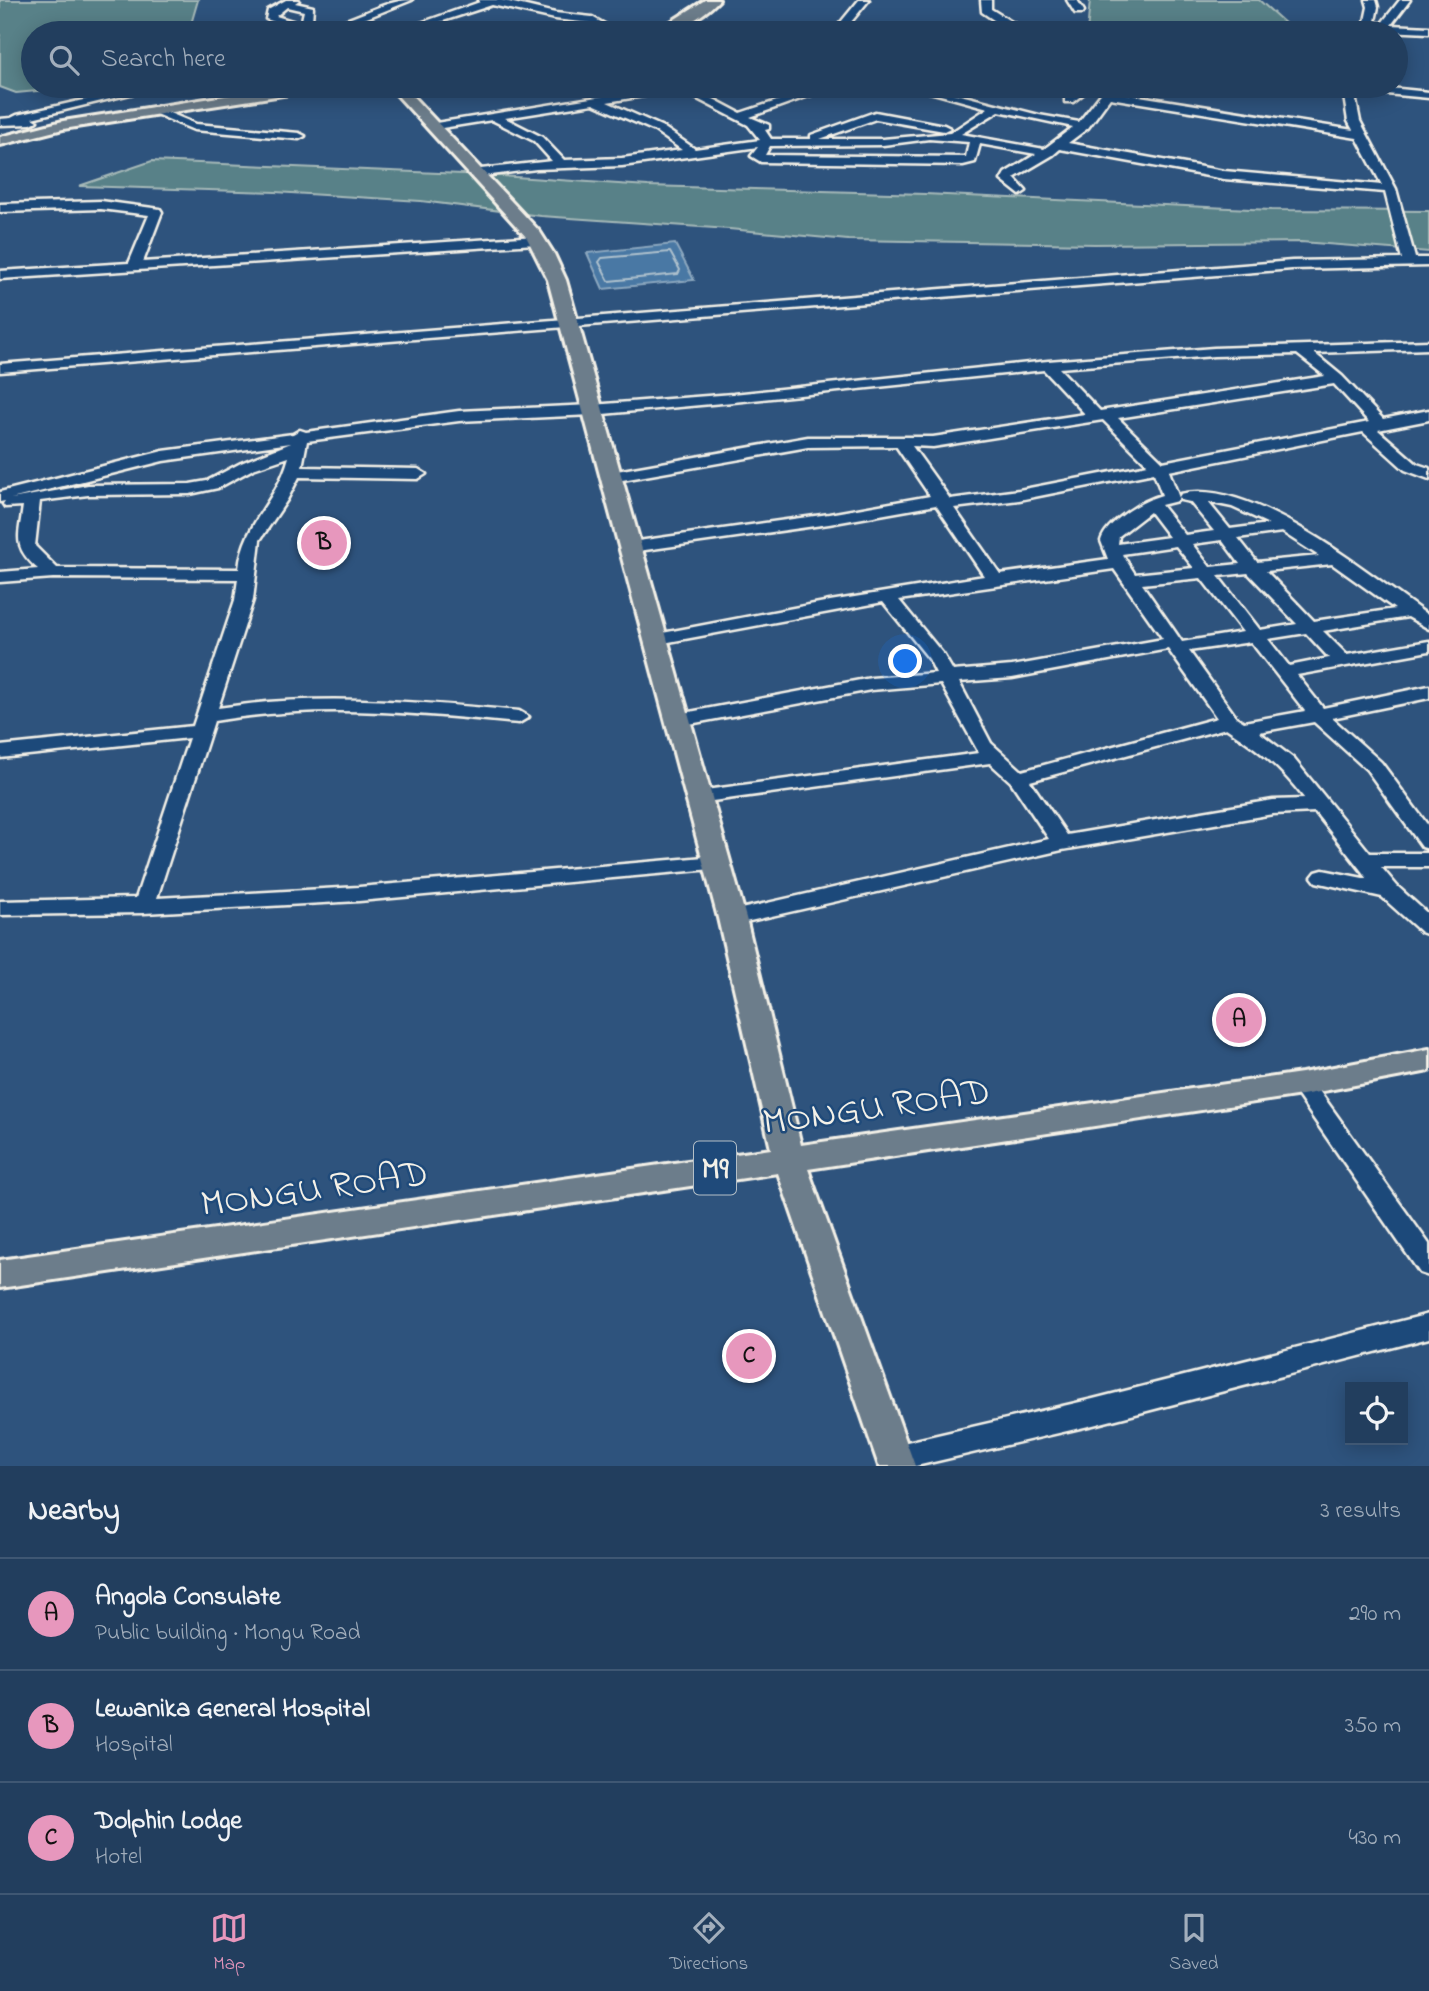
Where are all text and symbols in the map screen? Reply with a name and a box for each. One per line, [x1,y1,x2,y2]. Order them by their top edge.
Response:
search box [21,21,1408,98]
icon: search [45,41,83,79]
text: Search here [101,41,226,79]
pin: B [301,517,347,569]
your location [888,644,922,678]
pin: A [1216,994,1262,1046]
street label: MONGU ROAD [759,1065,994,1153]
road number: M9 [694,1142,736,1194]
street label: MONGU ROAD [197,1147,432,1235]
pin: C [726,1330,772,1382]
map controls [1345,1382,1408,1445]
button: locate [1345,1382,1408,1445]
text: Nearby [28,1490,120,1534]
text: 3 results [1320,1495,1401,1528]
text: Angola Consulate [95,1579,281,1617]
text: A [44,1598,58,1631]
text: 290 m [1349,1598,1401,1631]
text: Public building · Mongu Road [95,1617,360,1650]
text: Lewanika General Hospital [95,1691,370,1729]
text: B [43,1710,59,1743]
text: 350 m [1345,1710,1401,1743]
text: Hospital [95,1729,173,1762]
text: Dolphin Lodge [95,1803,242,1841]
text: C [45,1822,57,1855]
text: 430 m [1348,1822,1401,1855]
text: Hotel [95,1841,142,1874]
tab: Map [210,1909,248,1978]
tab: Directions [669,1909,748,1978]
tab: Saved [1169,1909,1219,1978]

